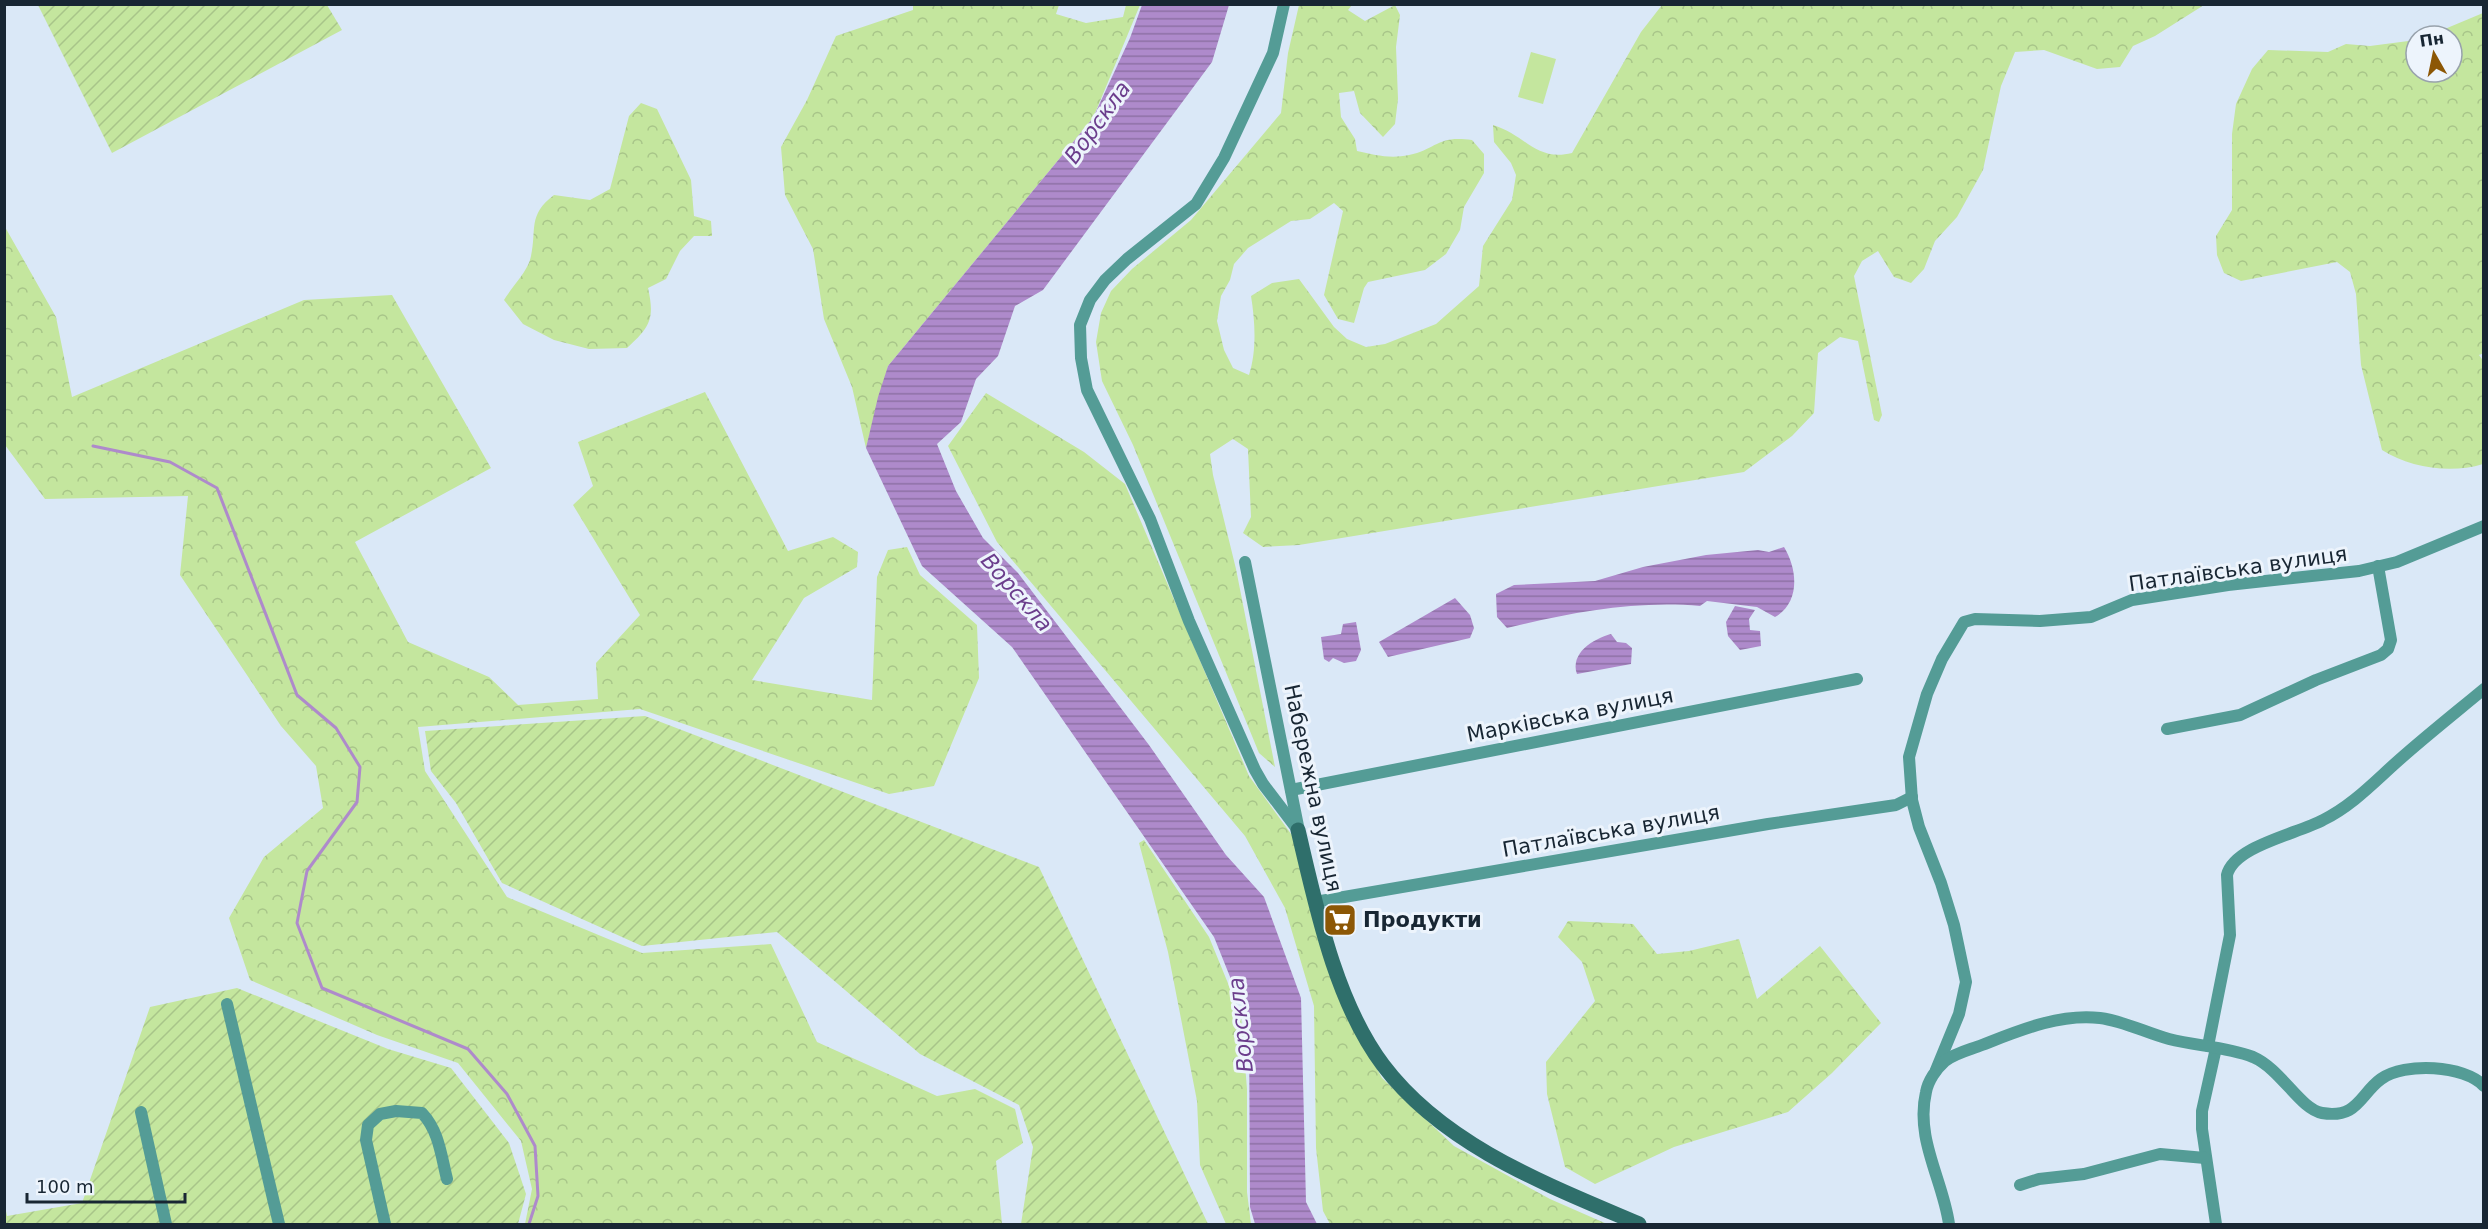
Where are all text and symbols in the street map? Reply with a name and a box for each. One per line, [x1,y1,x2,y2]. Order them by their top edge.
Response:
north arrow [2404,24,2464,84]
text: Пн [2418,28,2445,51]
water label: Ворскла [1059,76,1136,168]
street label: Патлаївська вулиця [2127,542,2349,596]
water label: Ворскла [976,548,1057,637]
street label: Набережна вулиця [1279,682,1347,894]
street label: Марківська вулиця [1465,683,1675,747]
street label: Патлаївська вулиця [1500,800,1722,862]
supermarket icon: Продукти [1322,902,1358,938]
place label: Продукти [1363,908,1482,932]
water label: Ворскла [1223,976,1258,1074]
scale bar [27,1166,184,1204]
text: 100 m [36,1176,94,1197]

